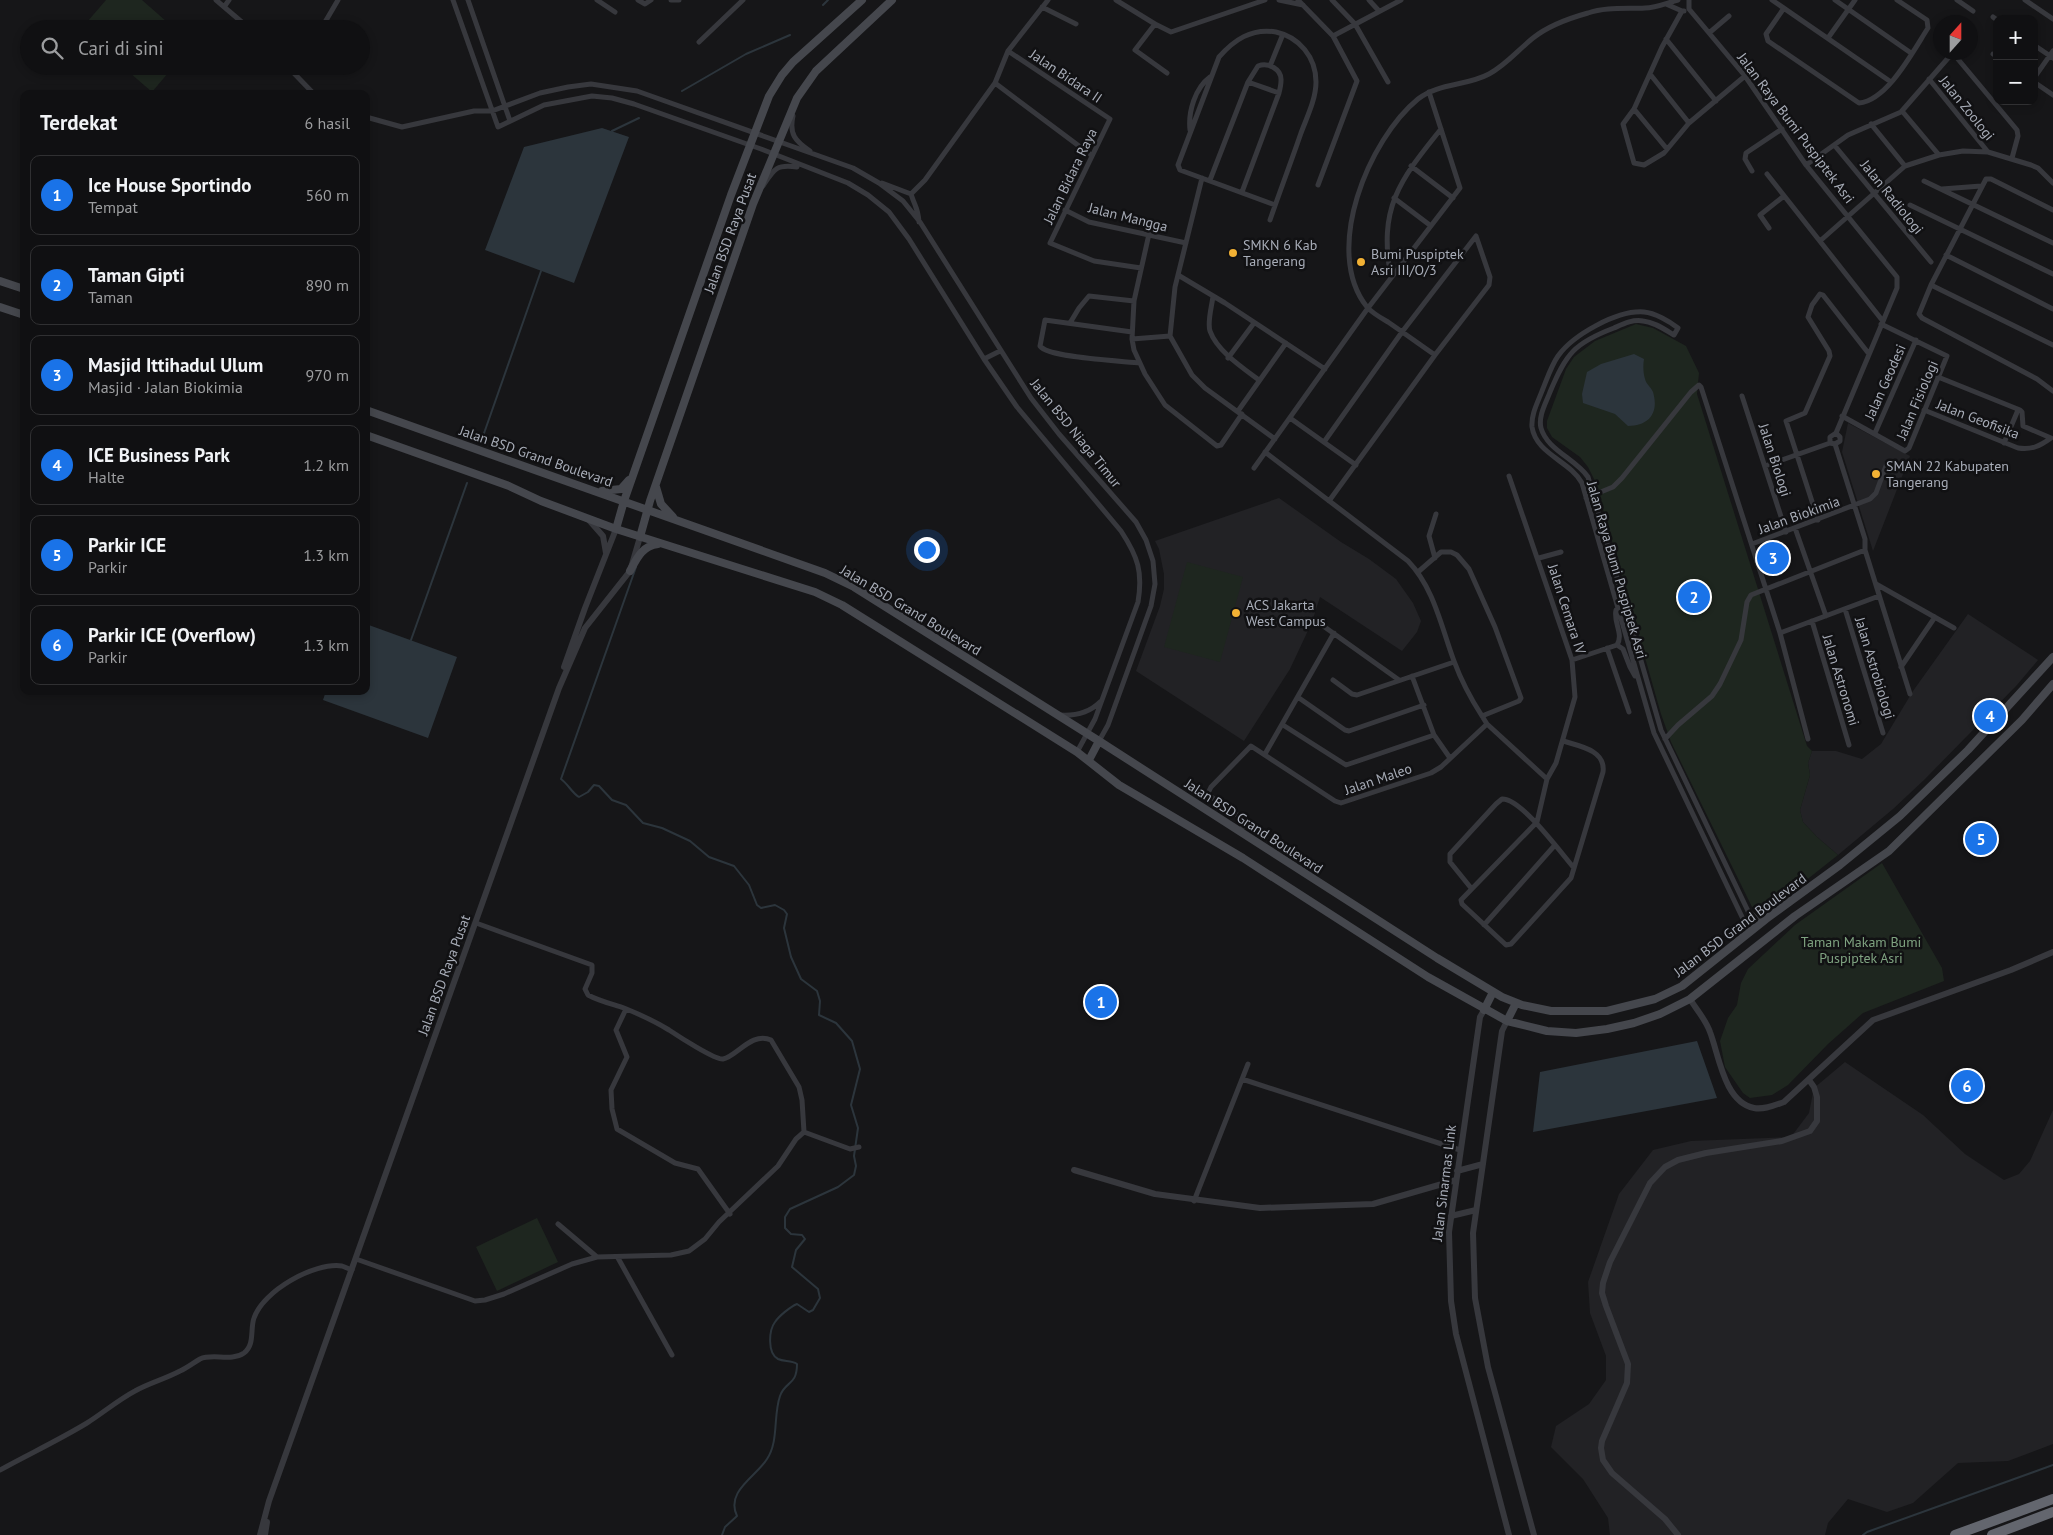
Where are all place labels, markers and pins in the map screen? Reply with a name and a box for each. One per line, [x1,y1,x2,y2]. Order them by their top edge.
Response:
place label: SMKN 6 Kab Tangerang [1243,236,1317,270]
place label: Bumi Puspiptek Asri III/O/3 [1371,245,1464,279]
marker: SMKN 6 Kab Tangerang [1227,247,1239,259]
marker: Bumi Puspiptek Asri III/O/3 [1355,256,1367,268]
place label: SMAN 22 Kabupaten Tangerang [1886,457,2009,491]
marker: SMAN 22 Kabupaten Tangerang [1870,468,1882,480]
pin: 3 [1757,539,1789,577]
pin: 2 [1678,578,1710,616]
place label: ACS Jakarta West Campus [1246,596,1326,630]
marker: ACS Jakarta West Campus [1230,607,1242,619]
pin: 4 [1974,697,2006,735]
pin: 5 [1965,820,1997,858]
pin: 1 [1085,983,1117,1021]
pin: 6 [1951,1067,1983,1105]

